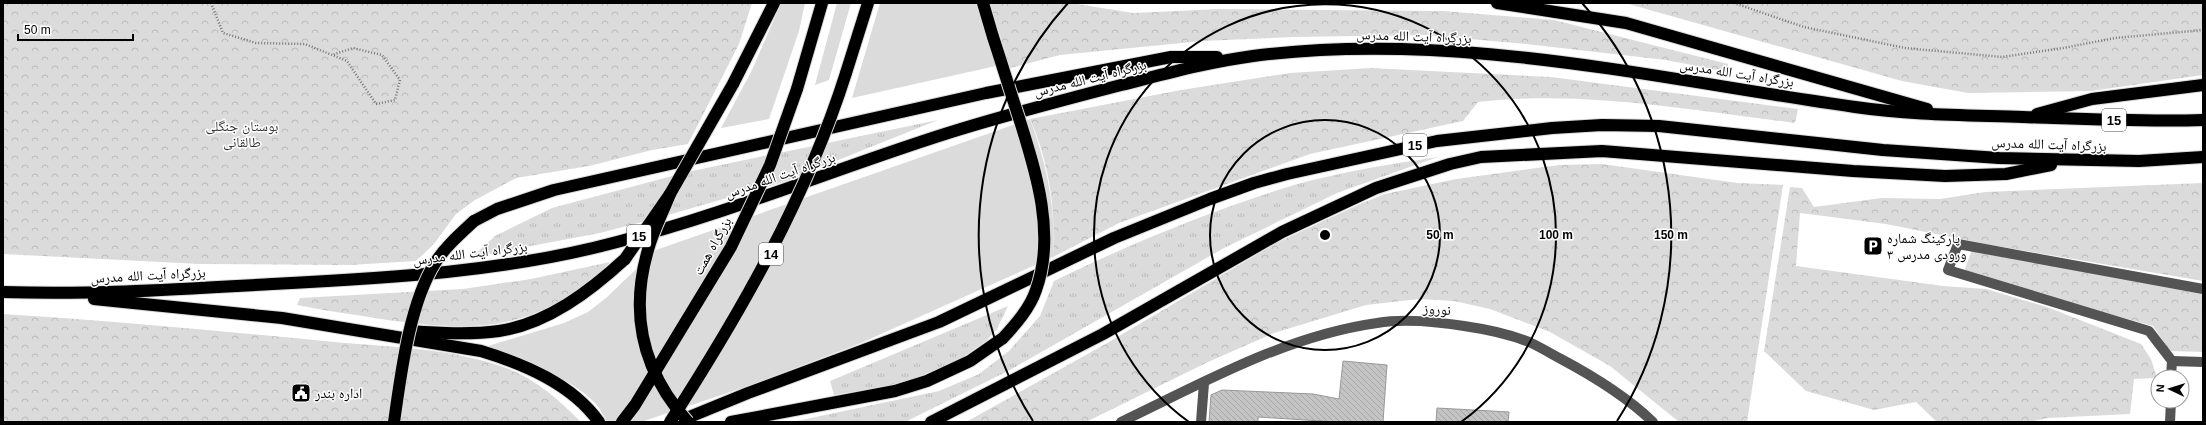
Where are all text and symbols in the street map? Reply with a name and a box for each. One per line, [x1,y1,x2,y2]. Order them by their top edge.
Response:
scale bar [18,16,133,42]
text: 50 m [24,23,51,37]
street label: بزرگراه آیت الله مدرس [1356,26,1472,47]
street label: بزرگراه آیت الله مدرس [1032,56,1148,101]
street label: بزرگراه آیت الله مدرس [1679,56,1795,91]
road number: 15 [2102,109,2126,131]
park label: بوستان جنگلی طالقانی [206,118,279,151]
road number: 15 [1403,134,1427,156]
street label: بزرگراه آیت الله مدرس [1991,134,2107,155]
street label: بزرگراه آیت الله مدرس [723,149,838,202]
street label: بزرگراه همت [690,214,735,278]
road number: 15 [627,225,651,247]
centre of rings [1318,228,1332,242]
text: 50 m [1426,228,1454,242]
text: 100 m [1539,228,1573,242]
text: 150 m [1654,228,1688,242]
place label: پارکینگ شماره ۳ ورودی مدرس [1887,230,1967,263]
parking icon: پارکینگ شماره ۳ ورودی مدرس [1862,235,1884,257]
street label: بزرگراه آیت الله مدرس [412,238,528,269]
road number: 14 [759,243,783,265]
street label: بزرگراه آیت الله مدرس [90,264,206,287]
street label: نوروز [1422,300,1452,319]
north arrow [2150,369,2190,409]
public building icon: اداره بندر [290,382,312,404]
text: N [2154,384,2166,393]
place label: اداره بندر [314,385,362,402]

